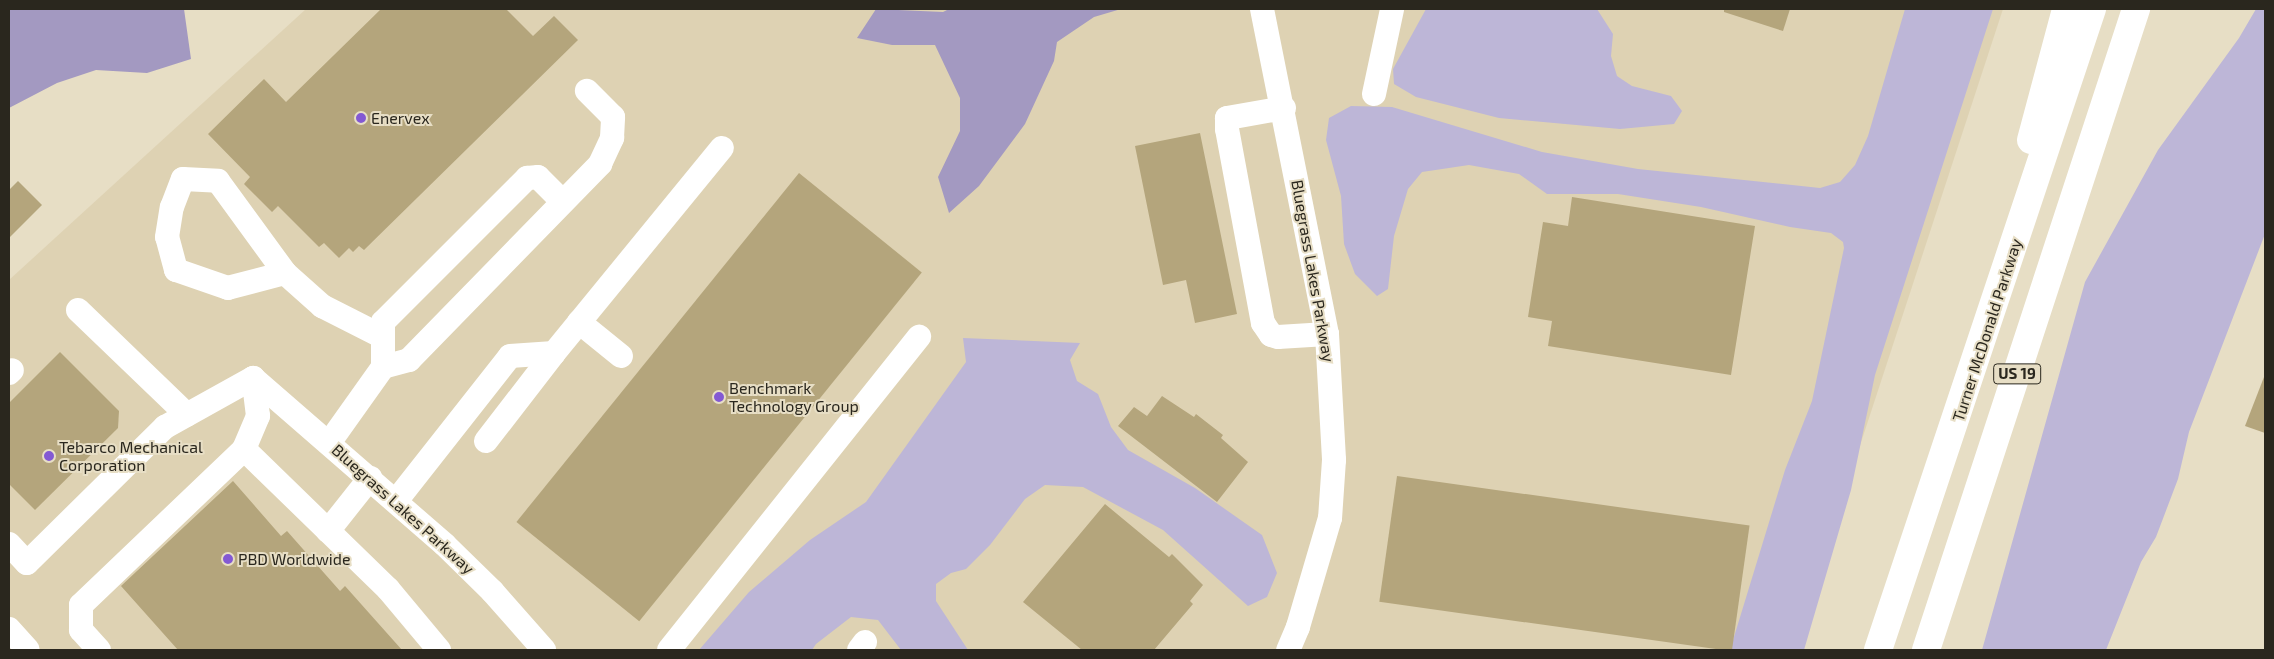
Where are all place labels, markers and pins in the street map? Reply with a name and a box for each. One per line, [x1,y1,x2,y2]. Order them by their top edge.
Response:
place label: Enervex [371,108,430,128]
marker: Enervex [355,112,367,124]
place label: Benchmark Technology Group [729,378,859,416]
marker: Benchmark Technology Group [713,391,725,403]
place label: Tebarco Mechanical Corporation [59,437,203,475]
marker: Tebarco Mechanical Corporation [43,450,55,462]
place label: PBD Worldwide [238,549,351,569]
marker: PBD Worldwide [222,553,234,565]

